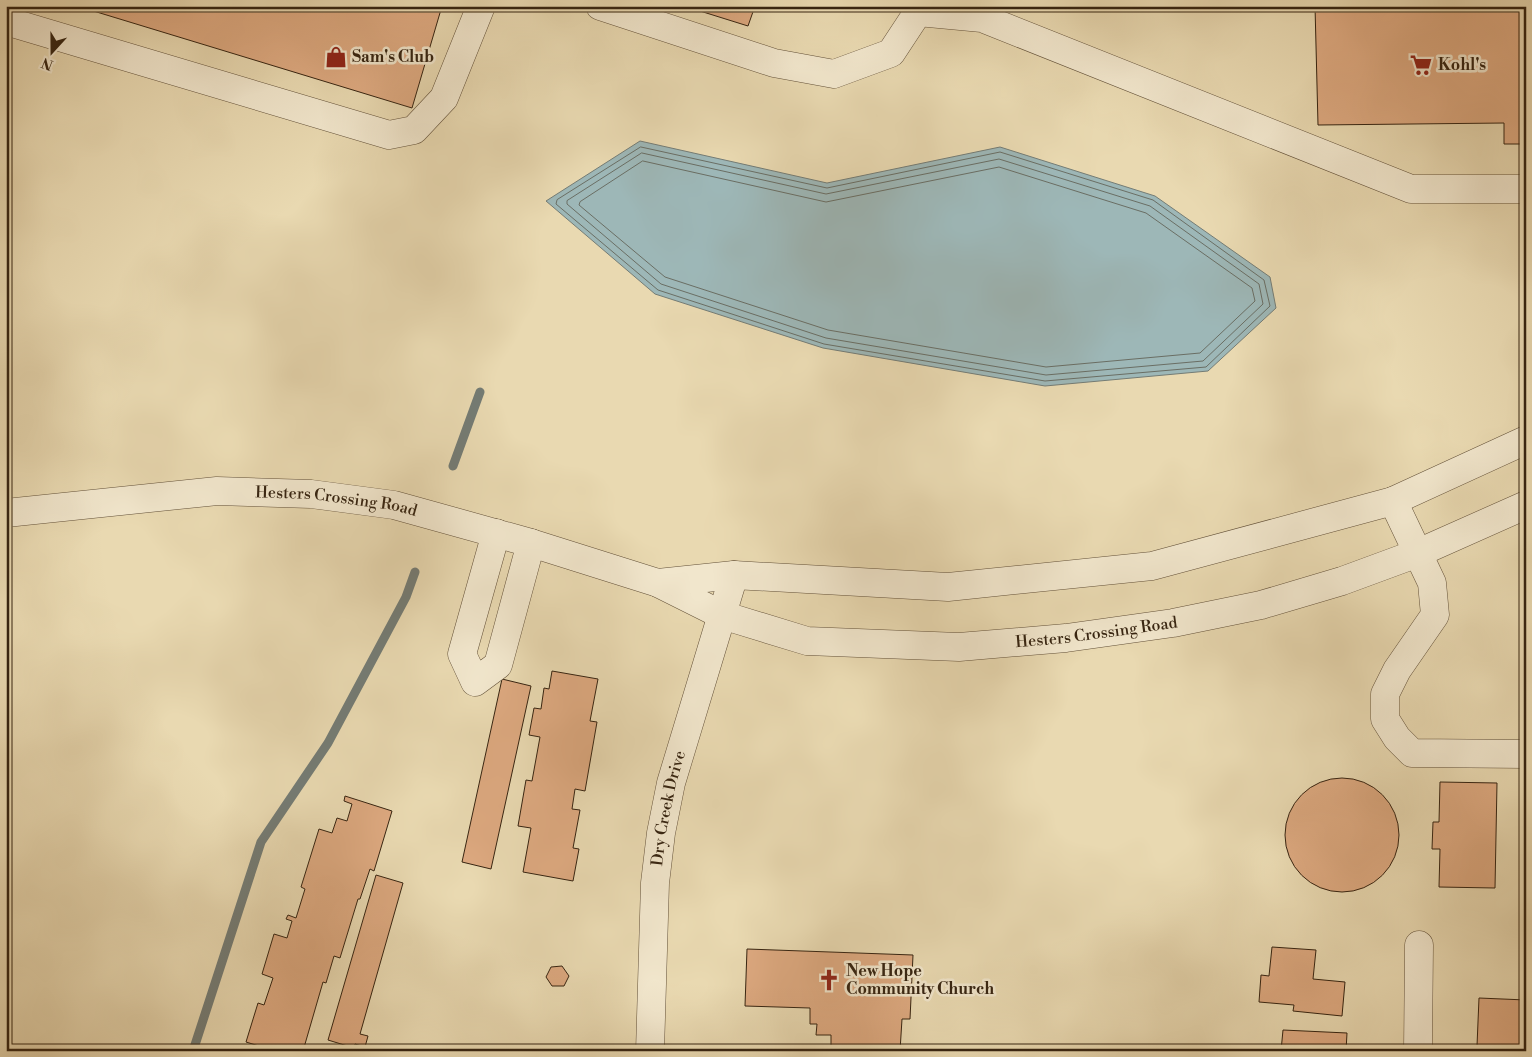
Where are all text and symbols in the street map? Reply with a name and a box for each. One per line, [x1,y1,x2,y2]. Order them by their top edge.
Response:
north arrow [28,28,78,78]
shop icon: Sam's Club [323,44,349,70]
place label: Sam's Club [352,47,434,67]
supermarket icon: Kohl's [1408,52,1434,78]
text: N [39,53,56,74]
place label: Kohl's [1438,55,1486,75]
street label: Hesters Crossing Road [255,482,420,521]
street label: Hesters Crossing Road [1015,612,1179,652]
street label: Dry Creek Drive [647,748,690,867]
place label: New Hope Community Church [846,961,994,999]
church icon: New Hope Community Church [816,967,842,993]

